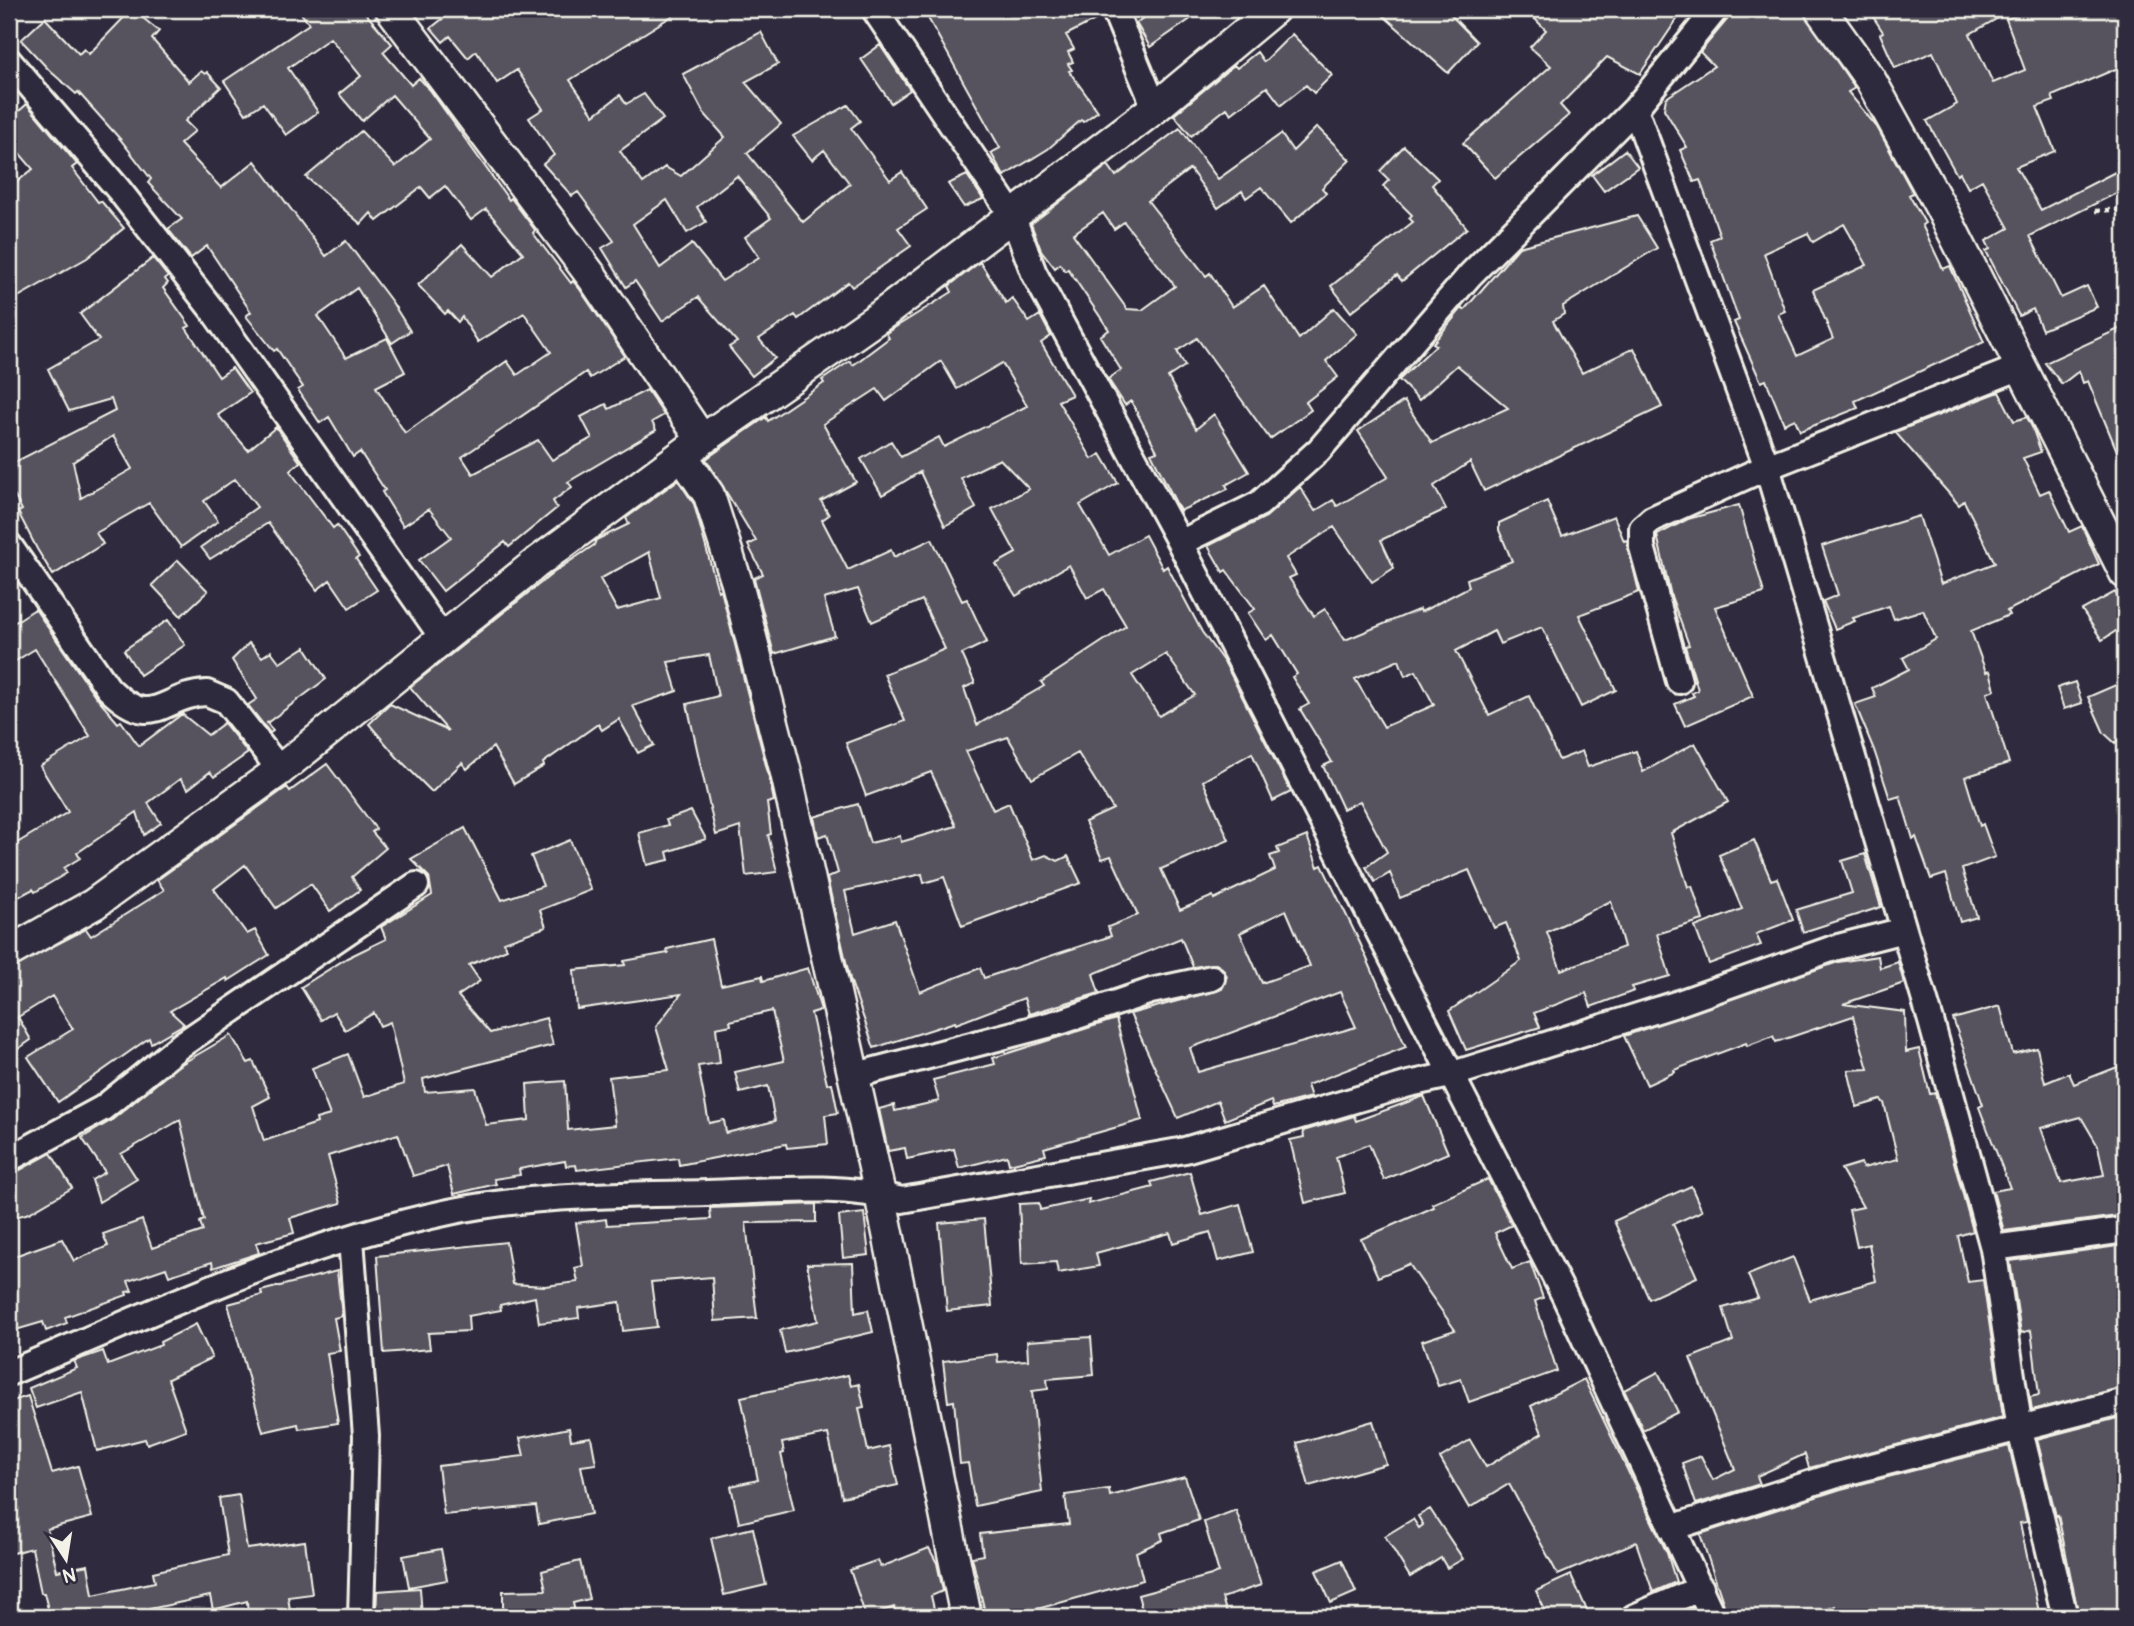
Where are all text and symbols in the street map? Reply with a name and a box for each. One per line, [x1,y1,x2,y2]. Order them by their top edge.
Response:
north arrow [32,1524,102,1594]
text: N [60,1562,78,1588]

